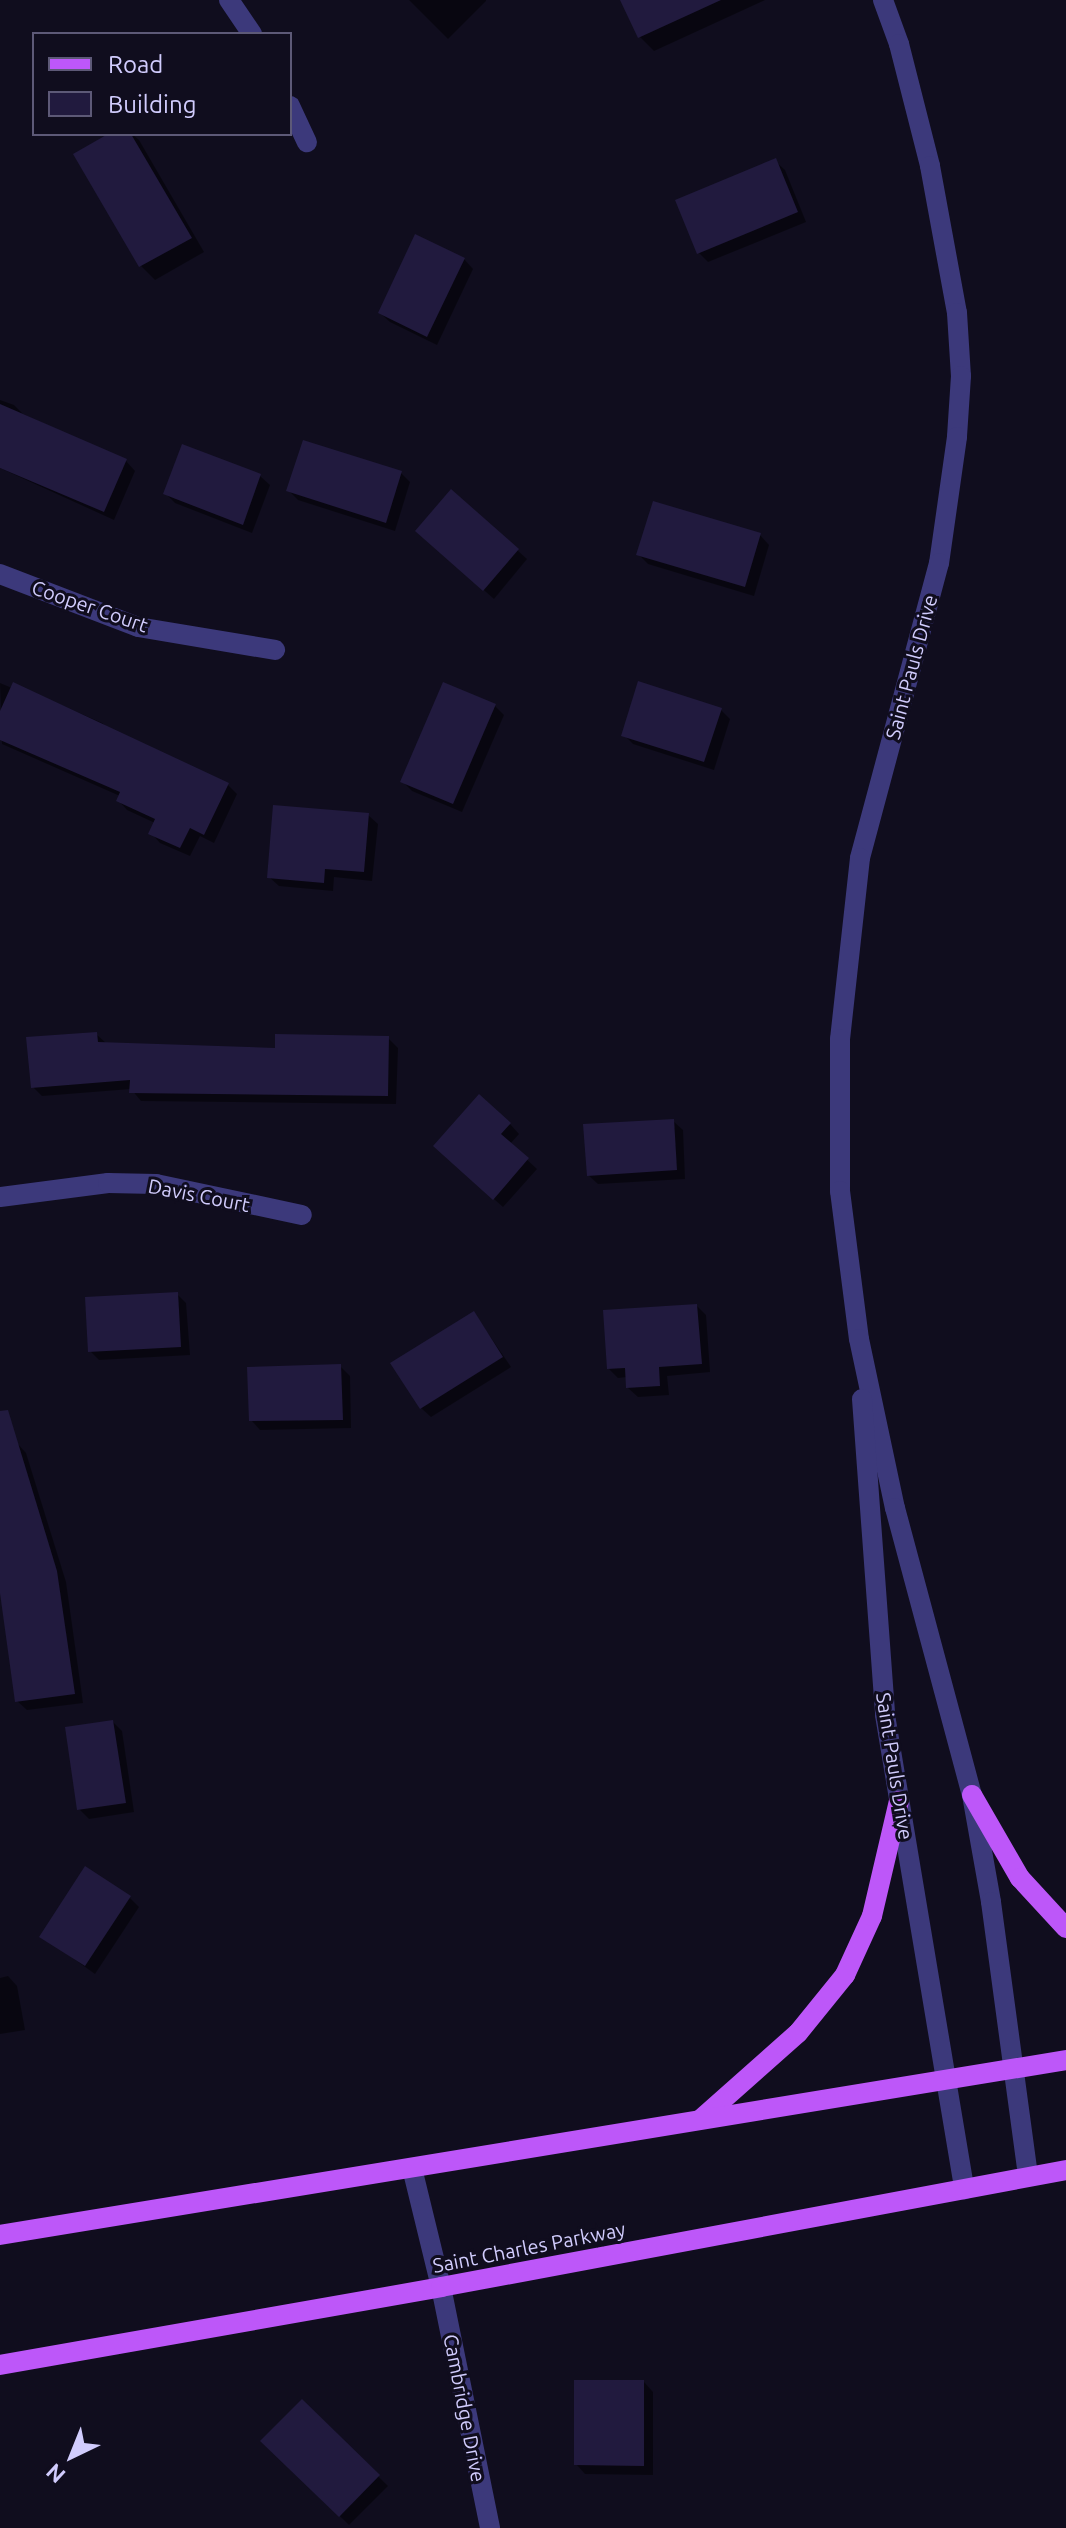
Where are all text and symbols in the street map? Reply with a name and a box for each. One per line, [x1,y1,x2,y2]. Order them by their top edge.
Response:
legend [32,32,292,136]
text: Road [108,51,163,78]
text: Building [108,91,196,118]
street label: Cooper Court [29,575,151,637]
street label: Saint Pauls Drive [880,592,942,742]
street label: Davis Court [146,1173,252,1217]
street label: Saint Pauls Drive [872,1691,918,1841]
street label: Saint Charles Parkway [431,2217,627,2277]
street label: Cambridge Drive [439,2332,491,2484]
north arrow [32,2416,112,2496]
text: N [41,2459,70,2489]

